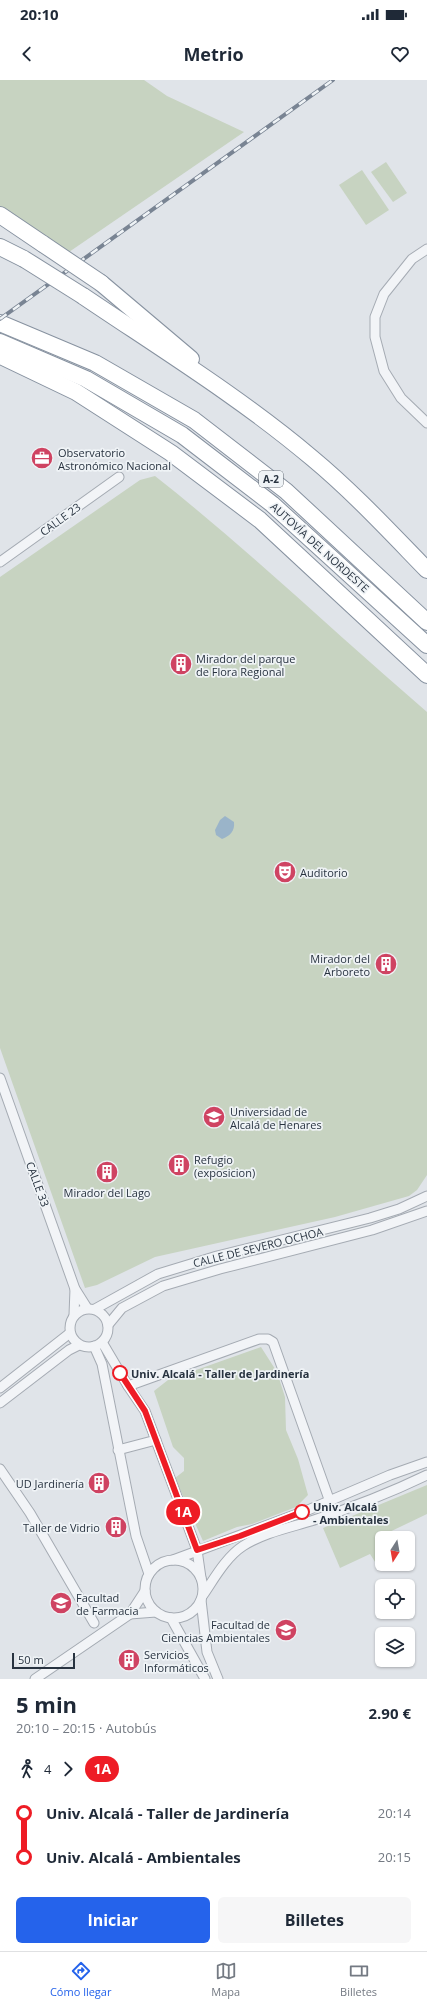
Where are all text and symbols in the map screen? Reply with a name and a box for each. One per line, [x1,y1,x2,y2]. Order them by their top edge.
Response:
text: 20:10 [20,4,59,24]
text: Metrio [183,42,244,66]
icon: back [16,43,38,65]
icon: heart [389,43,411,65]
office icon: Observatorio Astronómico Nacional [29,445,55,471]
place label: Observatorio Astronómico Nacional [58,445,171,473]
road number: A-2 [259,471,283,487]
street label: CALLE 23 [37,499,83,539]
street label: AUTOVÍA DEL NORDESTE [268,499,372,595]
building icon: Mirador del parque de Flora Regional [168,651,194,677]
place label: Mirador del parque de Flora Regional [196,651,296,679]
theatre icon: Auditorio [272,859,298,885]
place label: Auditorio [300,865,348,880]
place label: Mirador del Arboreto [310,951,370,979]
building icon: Mirador del Arboreto [373,951,399,977]
school or university icon: Universidad de Alcalá de Henares [201,1104,227,1130]
place label: Universidad de Alcalá de Henares [230,1104,322,1132]
building icon: Refugio (exposicion) [166,1152,192,1178]
place label: Refugio (exposicion) [194,1152,255,1180]
street label: CALLE 33 [23,1159,53,1209]
building icon: Mirador del Lago [94,1159,120,1185]
place label: Mirador del Lago [64,1185,151,1200]
street label: CALLE DE SEVERO OCHOA [191,1224,325,1270]
marker: Univ. Alcalá - Taller de Jardinería [112,1365,128,1381]
place label: Univ. Alcalá - Taller de Jardinería [131,1366,309,1381]
building icon: UD Jardinería [86,1470,112,1496]
place label: UD Jardinería [16,1476,84,1491]
line badge: 1A [165,1499,201,1525]
place label: Univ. Alcalá - Ambientales [313,1499,389,1527]
text: 1A [174,1502,192,1521]
marker: Univ. Alcalá - Ambientales [294,1504,310,1520]
building icon: Taller de Vidrio [103,1514,129,1540]
place label: Taller de Vidrio [23,1520,100,1535]
north arrow [375,1531,415,1571]
map controls [375,1531,415,1667]
button: locate [375,1579,415,1619]
school or university icon: Facultad de Farmacia [48,1590,74,1616]
place label: Facultad de Farmacia [76,1590,139,1618]
place label: Facultad de Ciencias Ambientales [161,1617,270,1645]
school or university icon: Facultad de Ciencias Ambientales [273,1617,299,1643]
button: layers [375,1627,415,1667]
building icon: Servicios Informáticos [116,1647,142,1673]
place label: Servicios Informáticos [144,1647,209,1675]
scale bar [12,1651,75,1670]
text: 50 m [18,1652,44,1667]
text: 5 min [16,1689,77,1719]
text: 2.90 € [369,1703,411,1723]
text: 20:10 – 20:15 · Autobús [16,1719,157,1737]
icon: walk [16,1758,38,1780]
icon: forward [57,1758,79,1780]
text: 1A [93,1759,111,1778]
text: 4 [44,1760,51,1778]
text: Univ. Alcalá - Taller de Jardinería [46,1803,289,1823]
text: 20:14 [378,1804,411,1822]
text: Univ. Alcalá - Ambientales [46,1847,241,1867]
text: 20:15 [378,1848,411,1866]
button: Iniciar [16,1897,210,1943]
button: Billetes [218,1897,411,1943]
tab: Cómo llegar [50,1960,111,1999]
tab: Mapa [211,1960,240,1999]
tab: Billetes [340,1960,377,1999]

